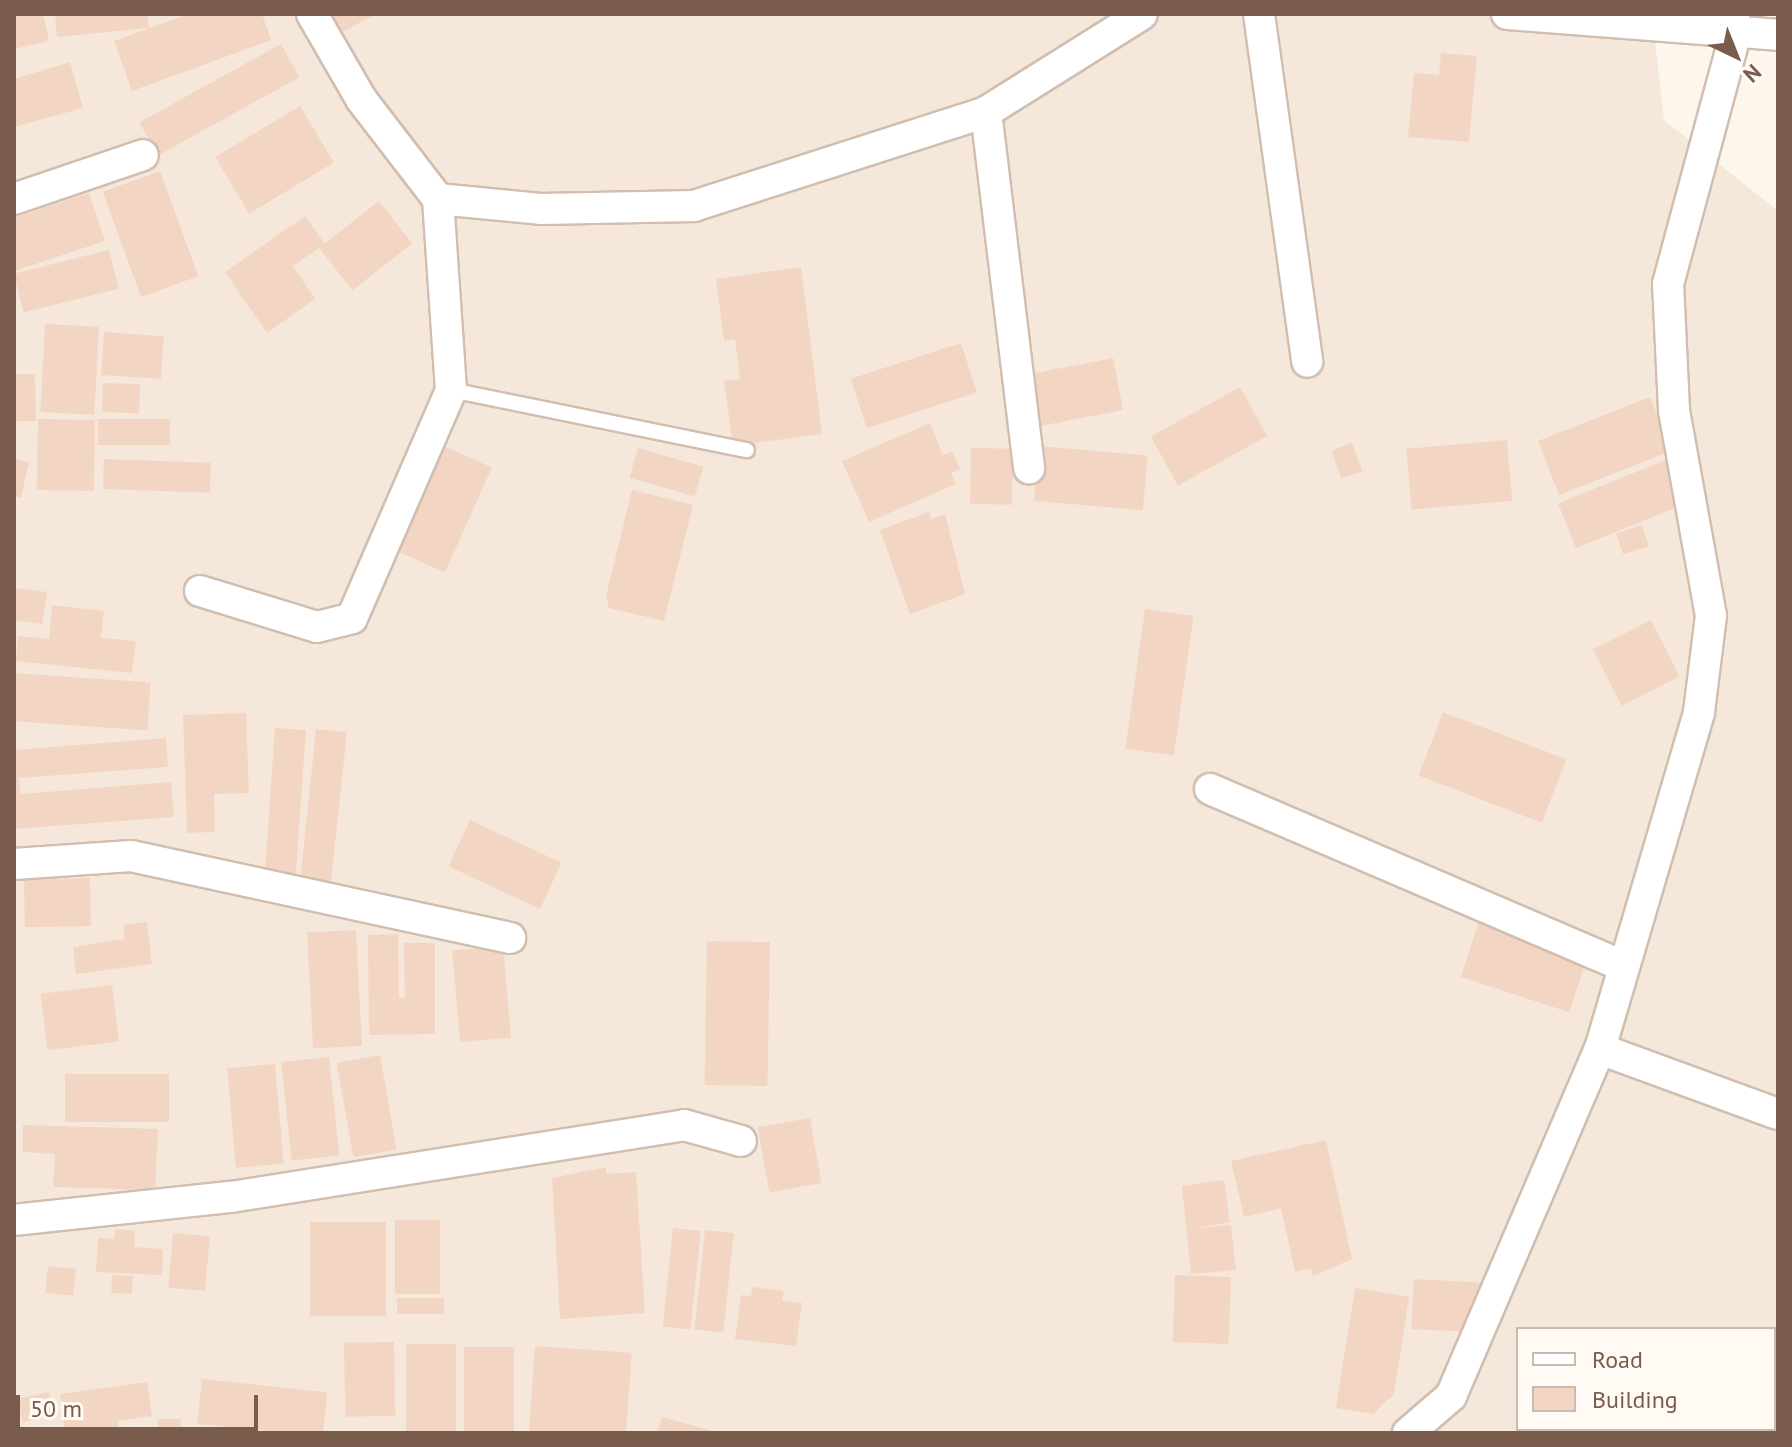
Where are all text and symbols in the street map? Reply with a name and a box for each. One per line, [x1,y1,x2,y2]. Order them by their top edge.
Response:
north arrow [1696,16,1776,96]
text: N [1738,58,1767,89]
legend [1516,1327,1776,1431]
text: Road [1592,1344,1643,1375]
scale bar [20,1379,262,1429]
text: Building [1592,1384,1678,1415]
text: 50 m [30,1393,82,1424]

